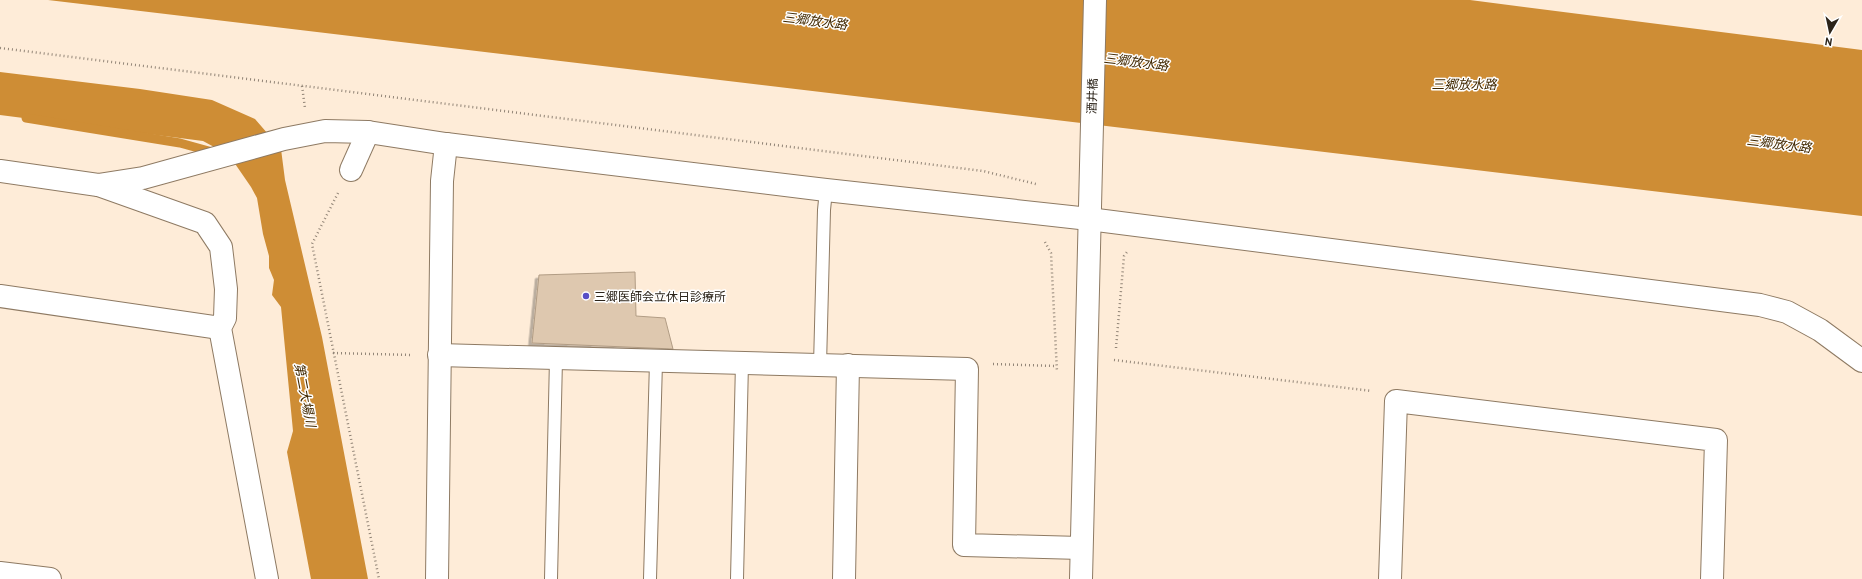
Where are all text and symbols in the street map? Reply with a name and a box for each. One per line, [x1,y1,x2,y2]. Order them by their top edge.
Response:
water label: 三郷放水路 [782,9,849,34]
north arrow [1810,12,1850,52]
text: N [1824,34,1833,49]
water label: 三郷放水路 [1103,50,1170,75]
water label: 三郷放水路 [1431,76,1497,93]
street label: 酒井橋 [1084,78,1100,114]
water label: 三郷放水路 [1746,132,1813,157]
place label: 三郷医師会立休日診療所 [594,289,726,304]
marker: 三郷医師会立休日診療所 [581,291,591,301]
water label: 第二大場川 [290,361,320,430]

